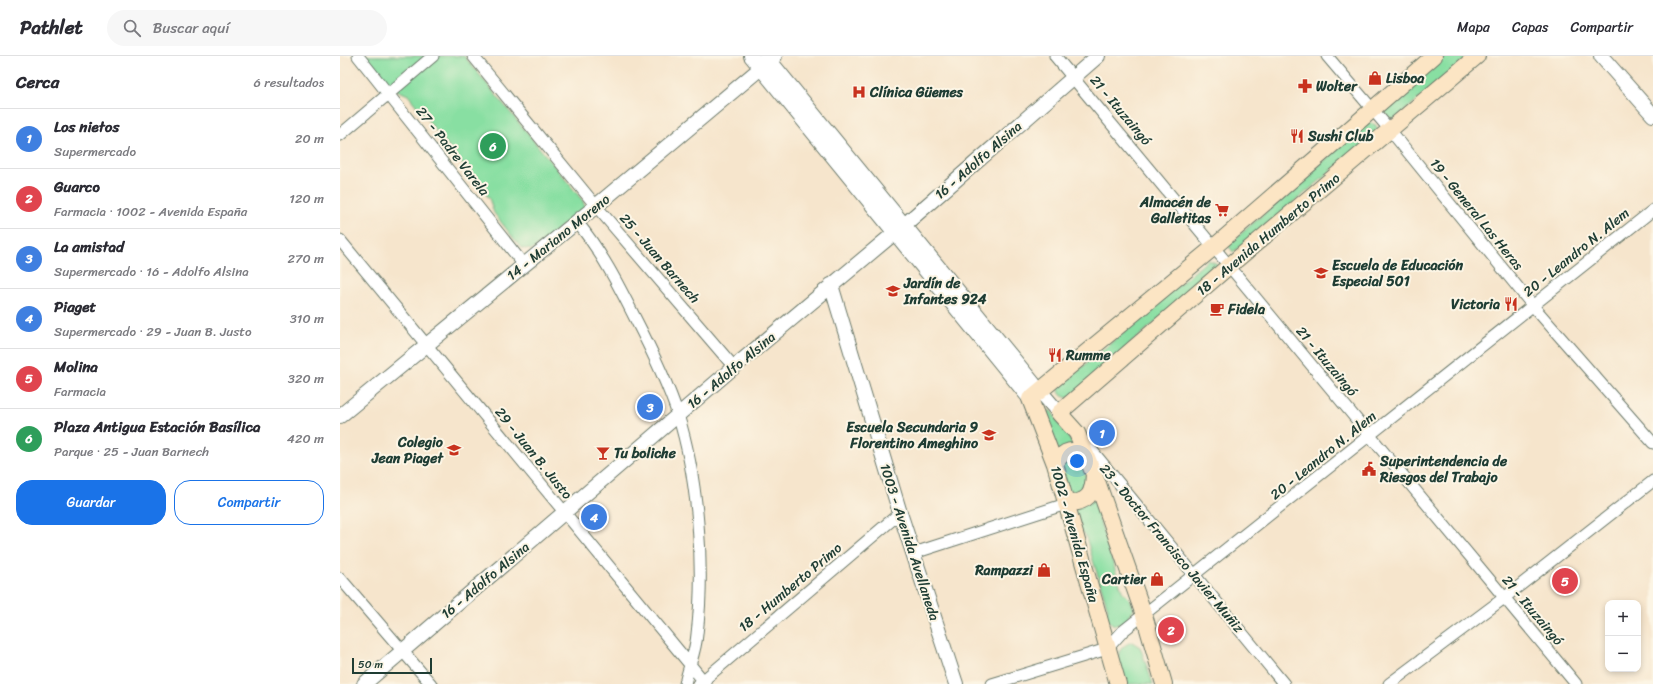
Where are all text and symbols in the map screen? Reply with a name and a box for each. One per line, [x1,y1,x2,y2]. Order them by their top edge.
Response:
search box [107,10,387,46]
text: Pathlet [20,11,83,44]
text: Buscar aquí [153,15,229,41]
text: Mapa [1457,15,1490,40]
text: Capas [1512,15,1549,40]
text: Compartir [1571,15,1633,40]
icon: search [121,17,143,39]
place label: Lisboa [1386,66,1425,91]
text: Cerca [16,67,59,97]
street label: 21 - Ituzaingó [1083,69,1159,152]
shop icon: Lisboa [1367,70,1383,86]
text: 6 resultados [254,71,324,94]
place label: Wolter [1316,74,1358,99]
pharmacy icon: Wolter [1297,78,1313,94]
place label: Clínica Güemes [869,80,964,105]
hospital icon: Clínica Güemes [851,84,867,100]
street label: 27 - Padre Varela [409,101,496,203]
text: Los nietos [54,114,119,140]
street label: 16 - Adolfo Alsina [928,115,1028,206]
place label: Sushi Club [1307,124,1374,149]
text: 1 [26,127,32,150]
text: 20 m [295,127,324,150]
restaurant icon: Sushi Club [1289,128,1305,144]
pin: 6 [480,131,506,161]
text: Supermercado [54,140,136,163]
street label: 19 - General Las Heras [1423,153,1530,276]
street label: 18 - Avenida Humberto Primo [1191,166,1346,302]
text: Guarco [54,174,100,200]
text: 2 [25,187,33,210]
text: 120 m [289,187,324,210]
street label: 14 - Mariano Moreno [501,188,616,287]
place label: Almacén de Galletitas [1139,190,1212,231]
text: Farmacia · 1002 - Avenida España [54,200,247,223]
street label: 20 - Leandro N. Alem [1517,201,1635,303]
supermarket icon: Almacén de Galletitas [1214,202,1230,218]
street label: 25 - Juan Barnech [613,207,706,309]
text: La amistad [54,234,124,260]
text: 3 [25,247,33,270]
text: 270 m [287,247,324,270]
place label: Escuela de Educación Especial 501 [1332,253,1463,294]
text: Supermercado · 16 - Adolfo Alsina [54,260,249,283]
school or university icon: Escuela de Educación Especial 501 [1313,265,1329,281]
place label: Jardín de Infantes 924 [903,271,987,312]
school or university icon: Jardín de Infantes 924 [885,283,901,299]
place label: Victoria [1451,292,1500,317]
text: Piaget [54,294,96,320]
restaurant icon: Victoria [1503,296,1519,312]
place label: Fidela [1227,297,1266,322]
cafe icon: Fidela [1209,301,1225,317]
text: 4 [25,307,33,330]
text: 310 m [290,307,324,330]
text: Supermercado · 29 - Juan B. Justo [54,320,252,343]
street label: 21 - Ituzaingó [1289,320,1365,403]
street label: 16 - Adolfo Alsina [681,325,782,415]
place label: Rumme [1065,343,1112,368]
restaurant icon: Rumme [1047,347,1063,363]
text: Molina [54,354,98,380]
text: 5 [25,367,33,390]
text: 320 m [288,367,324,390]
text: Farmacia [54,380,106,403]
pin: 3 [637,392,663,422]
street label: 29 - Juan B. Justo [488,401,579,505]
street label: 20 - Leandro N. Alem [1264,404,1382,506]
text: Plaza Antigua Estación Basílica [54,414,261,440]
place label: Escuela Secundaria 9 Florentino Ameghino [846,415,979,456]
pin: 1 [1089,418,1115,448]
text: 6 [25,427,33,450]
text: 420 m [287,427,324,450]
school or university icon: Escuela Secundaria 9 Florentino Ameghino [981,427,997,443]
place label: Colegio Jean Piaget [371,430,444,471]
text: Parque · 25 - Juan Barnech [54,440,209,463]
place label: Tu boliche [614,441,677,466]
school or university icon: Colegio Jean Piaget [446,442,462,458]
bar icon: Tu boliche [595,445,611,461]
place label: Superintendencia de Riesgos del Trabajo [1379,449,1508,490]
your location [1067,451,1087,471]
street label: 1003 - Avenida Avellaneda [872,460,947,624]
street label: 23 - Doctor Francisco Javier Muñiz [1097,460,1247,636]
public building icon: Superintendencia de Riesgos del Trabajo [1361,461,1377,477]
street label: 1002 - Avenida España [1043,463,1106,606]
button: Guardar [16,480,166,525]
button: Compartir [174,480,324,525]
pin: 4 [581,502,607,532]
street label: 16 - Adolfo Alsina [435,535,536,625]
street label: 18 - Humberto Primo [733,536,848,639]
place label: Rampazzi [974,558,1034,583]
shop icon: Rampazzi [1036,562,1052,578]
pin: 5 [1552,566,1578,596]
place label: Cartier [1101,567,1147,592]
street label: 21 - Ituzaingó [1495,569,1571,652]
shop icon: Cartier [1149,571,1165,587]
map controls [1605,600,1641,672]
button: + [1605,600,1641,636]
pin: 2 [1158,615,1184,645]
button: − [1605,636,1641,672]
text: 50 m [358,655,383,674]
scale bar [352,656,432,675]

